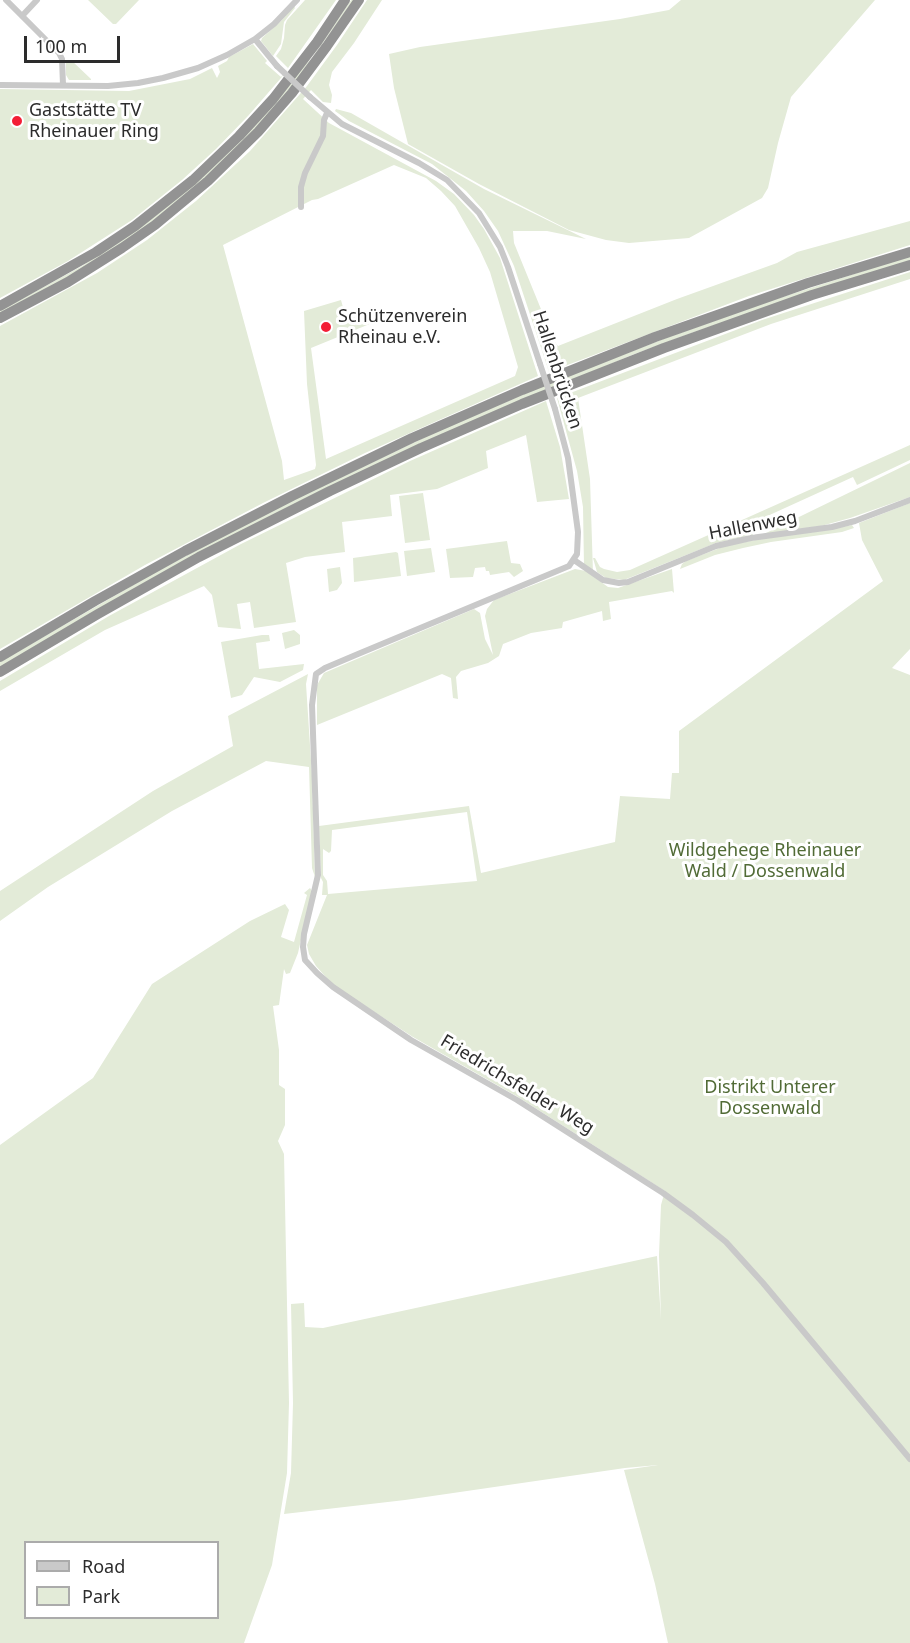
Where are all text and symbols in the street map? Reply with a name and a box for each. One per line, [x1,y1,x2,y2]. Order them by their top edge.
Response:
scale bar [27,24,123,62]
text: 100 m [35,34,87,58]
place label: Gaststätte TV Rheinauer Ring [29,100,159,142]
marker: Gaststätte TV Rheinauer Ring [10,114,24,128]
place label: Schützenverein Rheinau e.V. [338,306,467,348]
street label: Hallenbrücken [528,308,586,432]
marker: Schützenverein Rheinau e.V. [319,320,333,334]
street label: Hallenweg [707,507,799,545]
park label: Wildgehege Rheinauer Wald / Dossenwald [669,840,861,882]
street label: Friedrichsfelder Weg [436,1031,598,1139]
park label: Distrikt Unterer Dossenwald [704,1077,836,1120]
legend [24,1541,219,1619]
text: Road [82,1554,125,1578]
text: Park [82,1584,120,1608]

